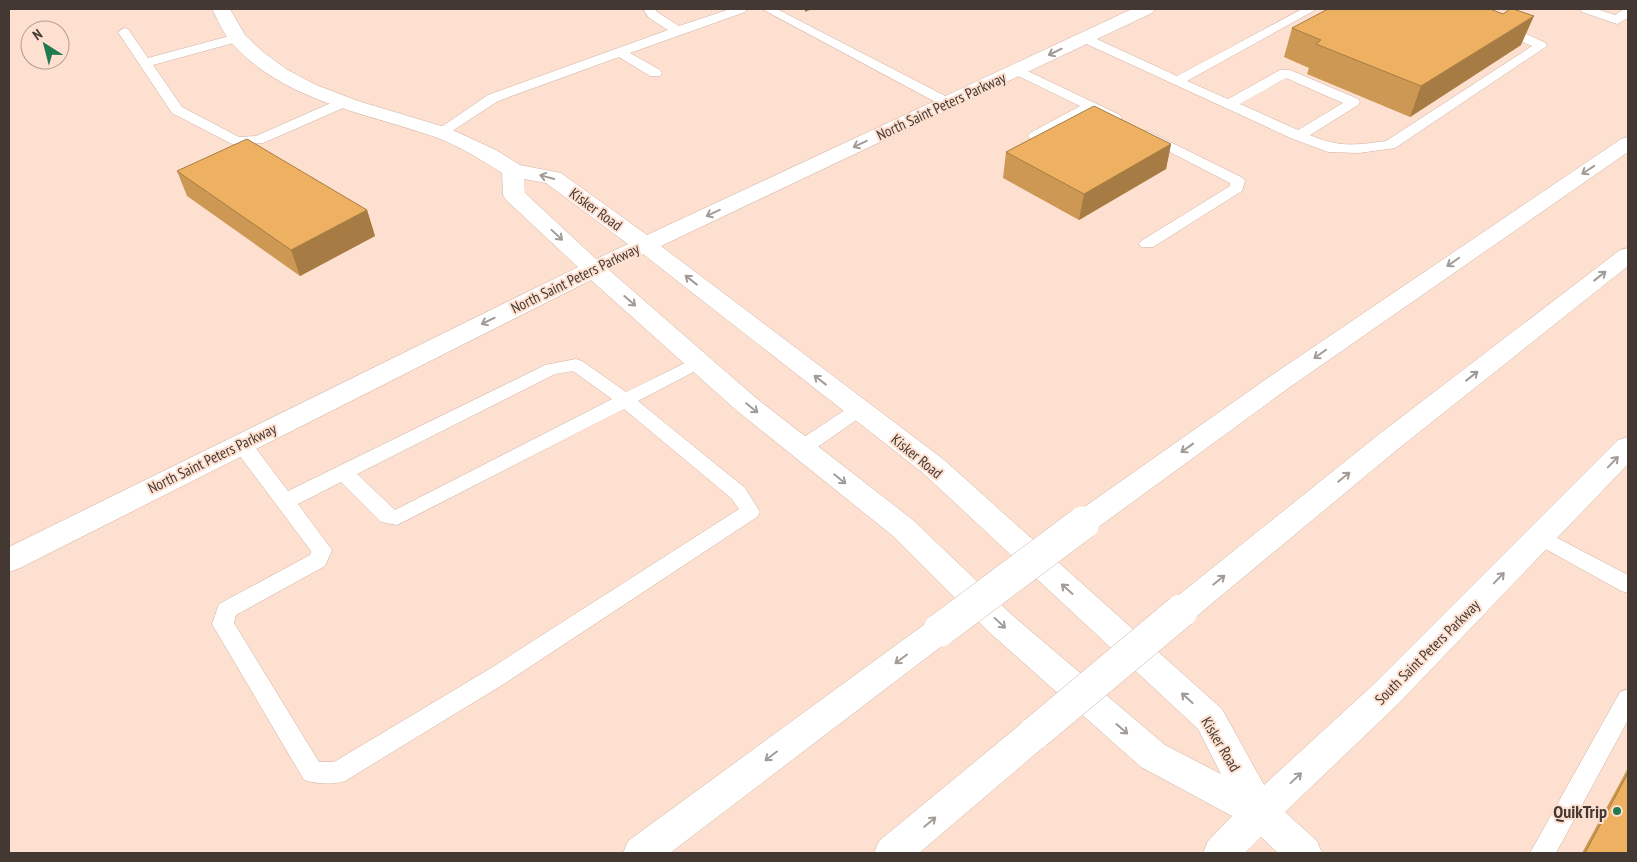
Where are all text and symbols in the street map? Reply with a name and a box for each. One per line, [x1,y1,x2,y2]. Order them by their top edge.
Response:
north arrow [20,20,70,70]
text: N [29,25,46,44]
one-way arrow [1048,48,1063,57]
street label: North Saint Peters Parkway [873,68,1009,144]
one-way arrow [853,140,868,149]
one-way arrow [1581,165,1595,175]
one-way arrow [539,172,555,181]
street label: Kisker Road [566,184,626,234]
one-way arrow [706,209,721,218]
one-way arrow [550,229,563,241]
street label: North Saint Peters Parkway [508,239,643,317]
one-way arrow [1447,257,1461,267]
one-way arrow [1593,271,1606,282]
one-way arrow [685,275,698,286]
one-way arrow [623,295,636,307]
one-way arrow [481,317,496,326]
one-way arrow [1313,349,1327,359]
one-way arrow [1465,371,1478,382]
one-way arrow [813,375,826,386]
one-way arrow [745,403,758,414]
street label: North Saint Peters Parkway [145,419,280,497]
street label: Kisker Road [888,430,946,482]
one-way arrow [1180,443,1194,453]
one-way arrow [1607,456,1619,469]
one-way arrow [1338,472,1351,483]
one-way arrow [833,473,846,484]
one-way arrow [1493,572,1505,585]
one-way arrow [1212,575,1225,586]
one-way arrow [1061,583,1074,595]
street label: South Saint Peters Parkway [1371,595,1484,708]
one-way arrow [993,617,1006,629]
one-way arrow [894,654,908,664]
one-way arrow [1181,692,1193,704]
street label: Kisker Road [1197,713,1245,775]
one-way arrow [1116,724,1129,735]
one-way arrow [764,751,778,761]
one-way arrow [1290,772,1302,784]
place label: QuikTrip [1553,800,1607,823]
marker: QuikTrip [1611,805,1623,817]
one-way arrow [923,816,936,827]

